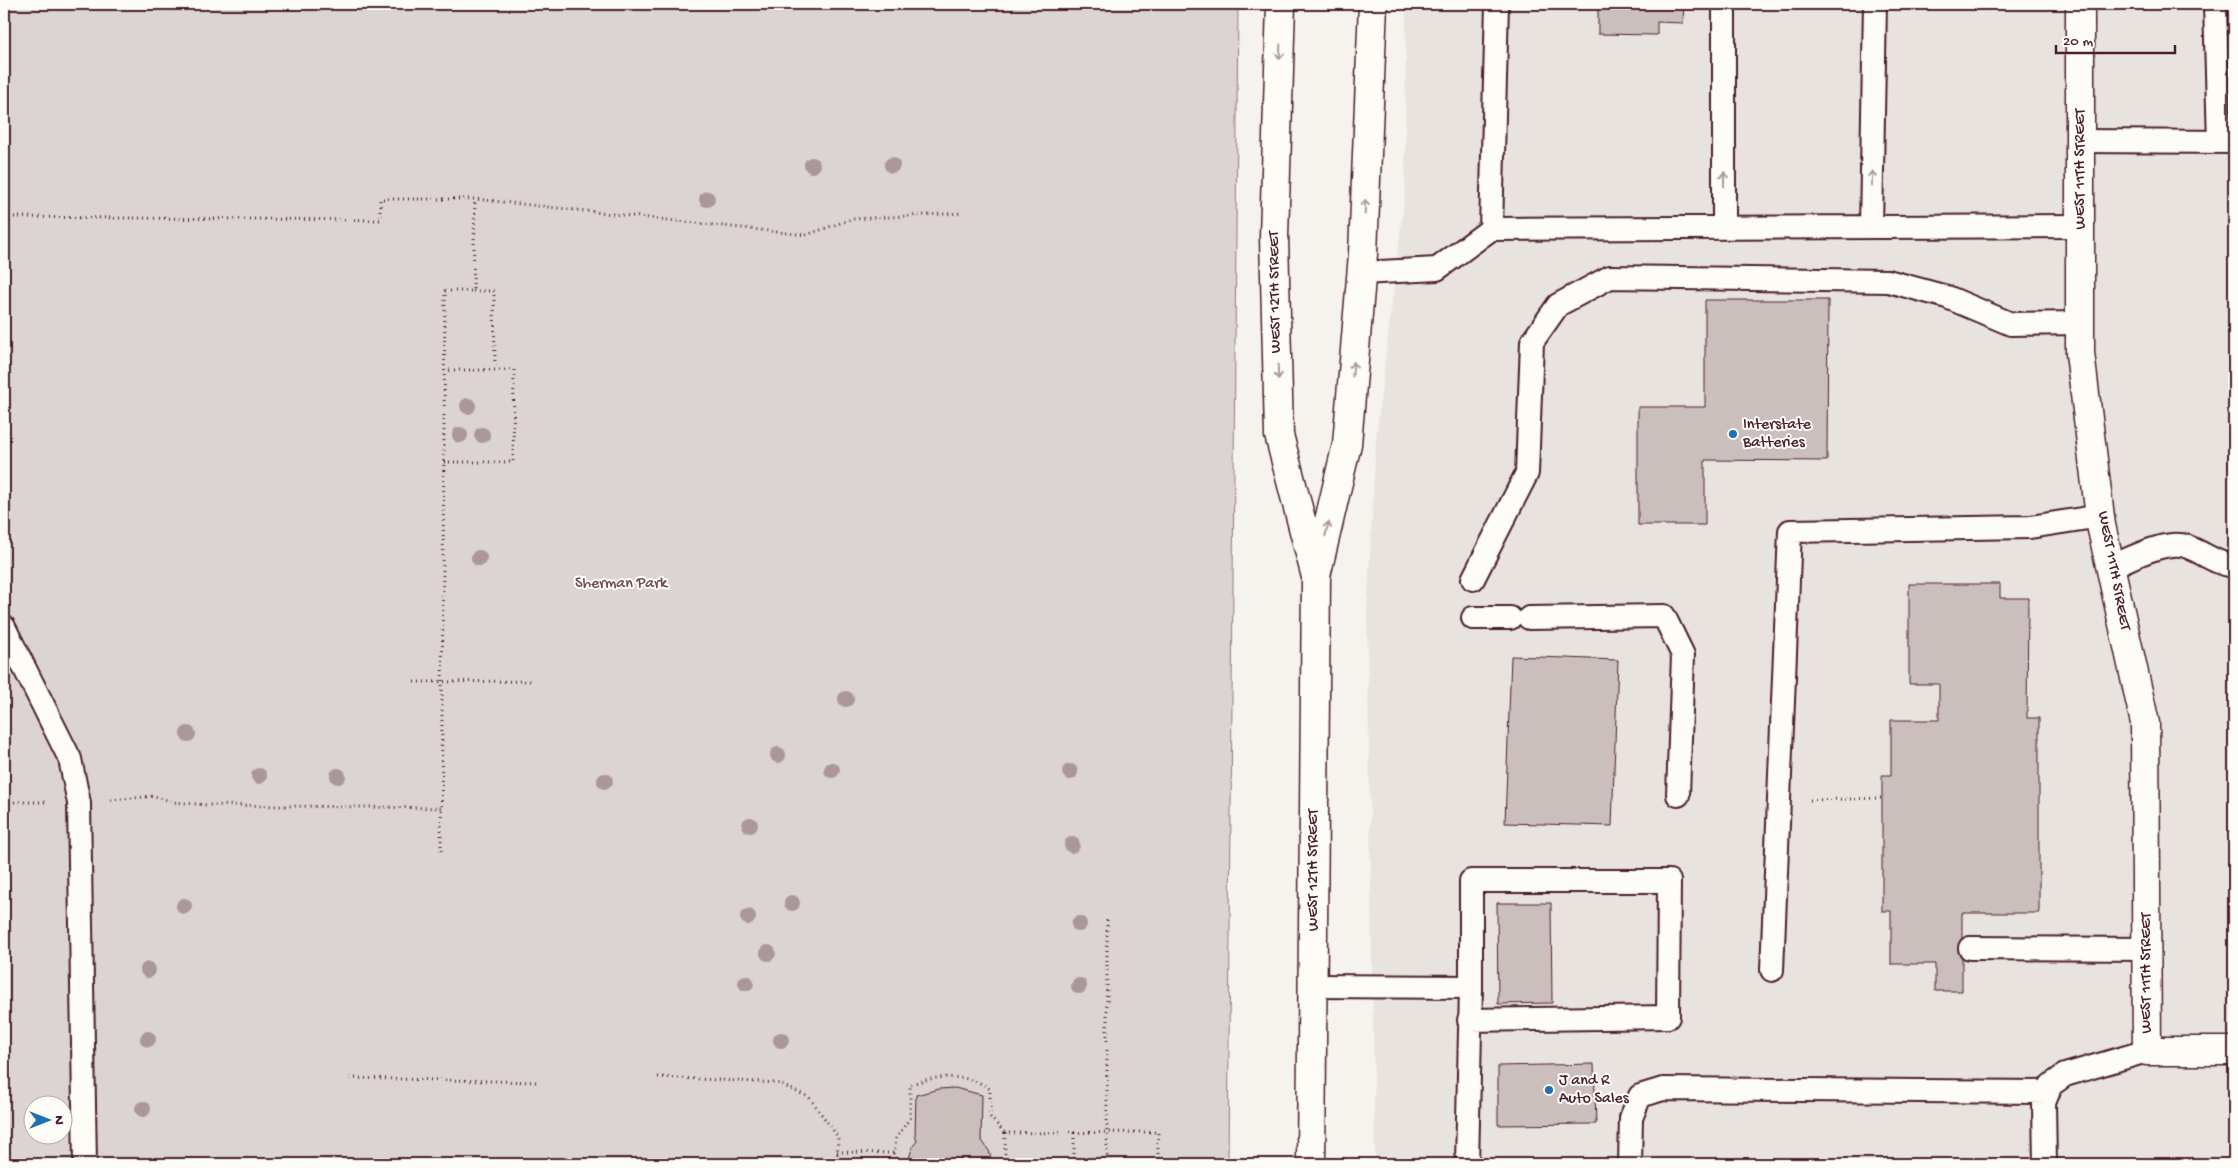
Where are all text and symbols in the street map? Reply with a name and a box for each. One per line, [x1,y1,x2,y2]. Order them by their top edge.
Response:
scale bar [2056,22,2174,54]
text: 20 m [2063,33,2093,51]
one-way arrow [1275,44,1284,60]
street label: WEST 11TH STREET [2072,108,2091,230]
one-way arrow [1867,170,1877,186]
one-way arrow [1719,171,1729,187]
one-way arrow [1360,199,1369,215]
street label: WEST 12TH STREET [1265,230,1287,353]
one-way arrow [1348,361,1358,377]
one-way arrow [1273,364,1283,380]
place label: Interstate Batteries [1742,416,1812,453]
marker: Interstate Batteries [1727,428,1739,440]
street label: WEST 11TH STREET [2092,510,2134,633]
one-way arrow [1323,521,1332,537]
park label: Sherman Park [575,575,669,594]
street label: WEST 12TH STREET [1305,808,1324,931]
street label: WEST 11TH STREET [2138,912,2157,1034]
place label: J and R Auto Sales [1559,1072,1630,1109]
marker: J and R Auto Sales [1543,1084,1555,1096]
north arrow [22,1096,72,1146]
text: N [50,1115,67,1125]

